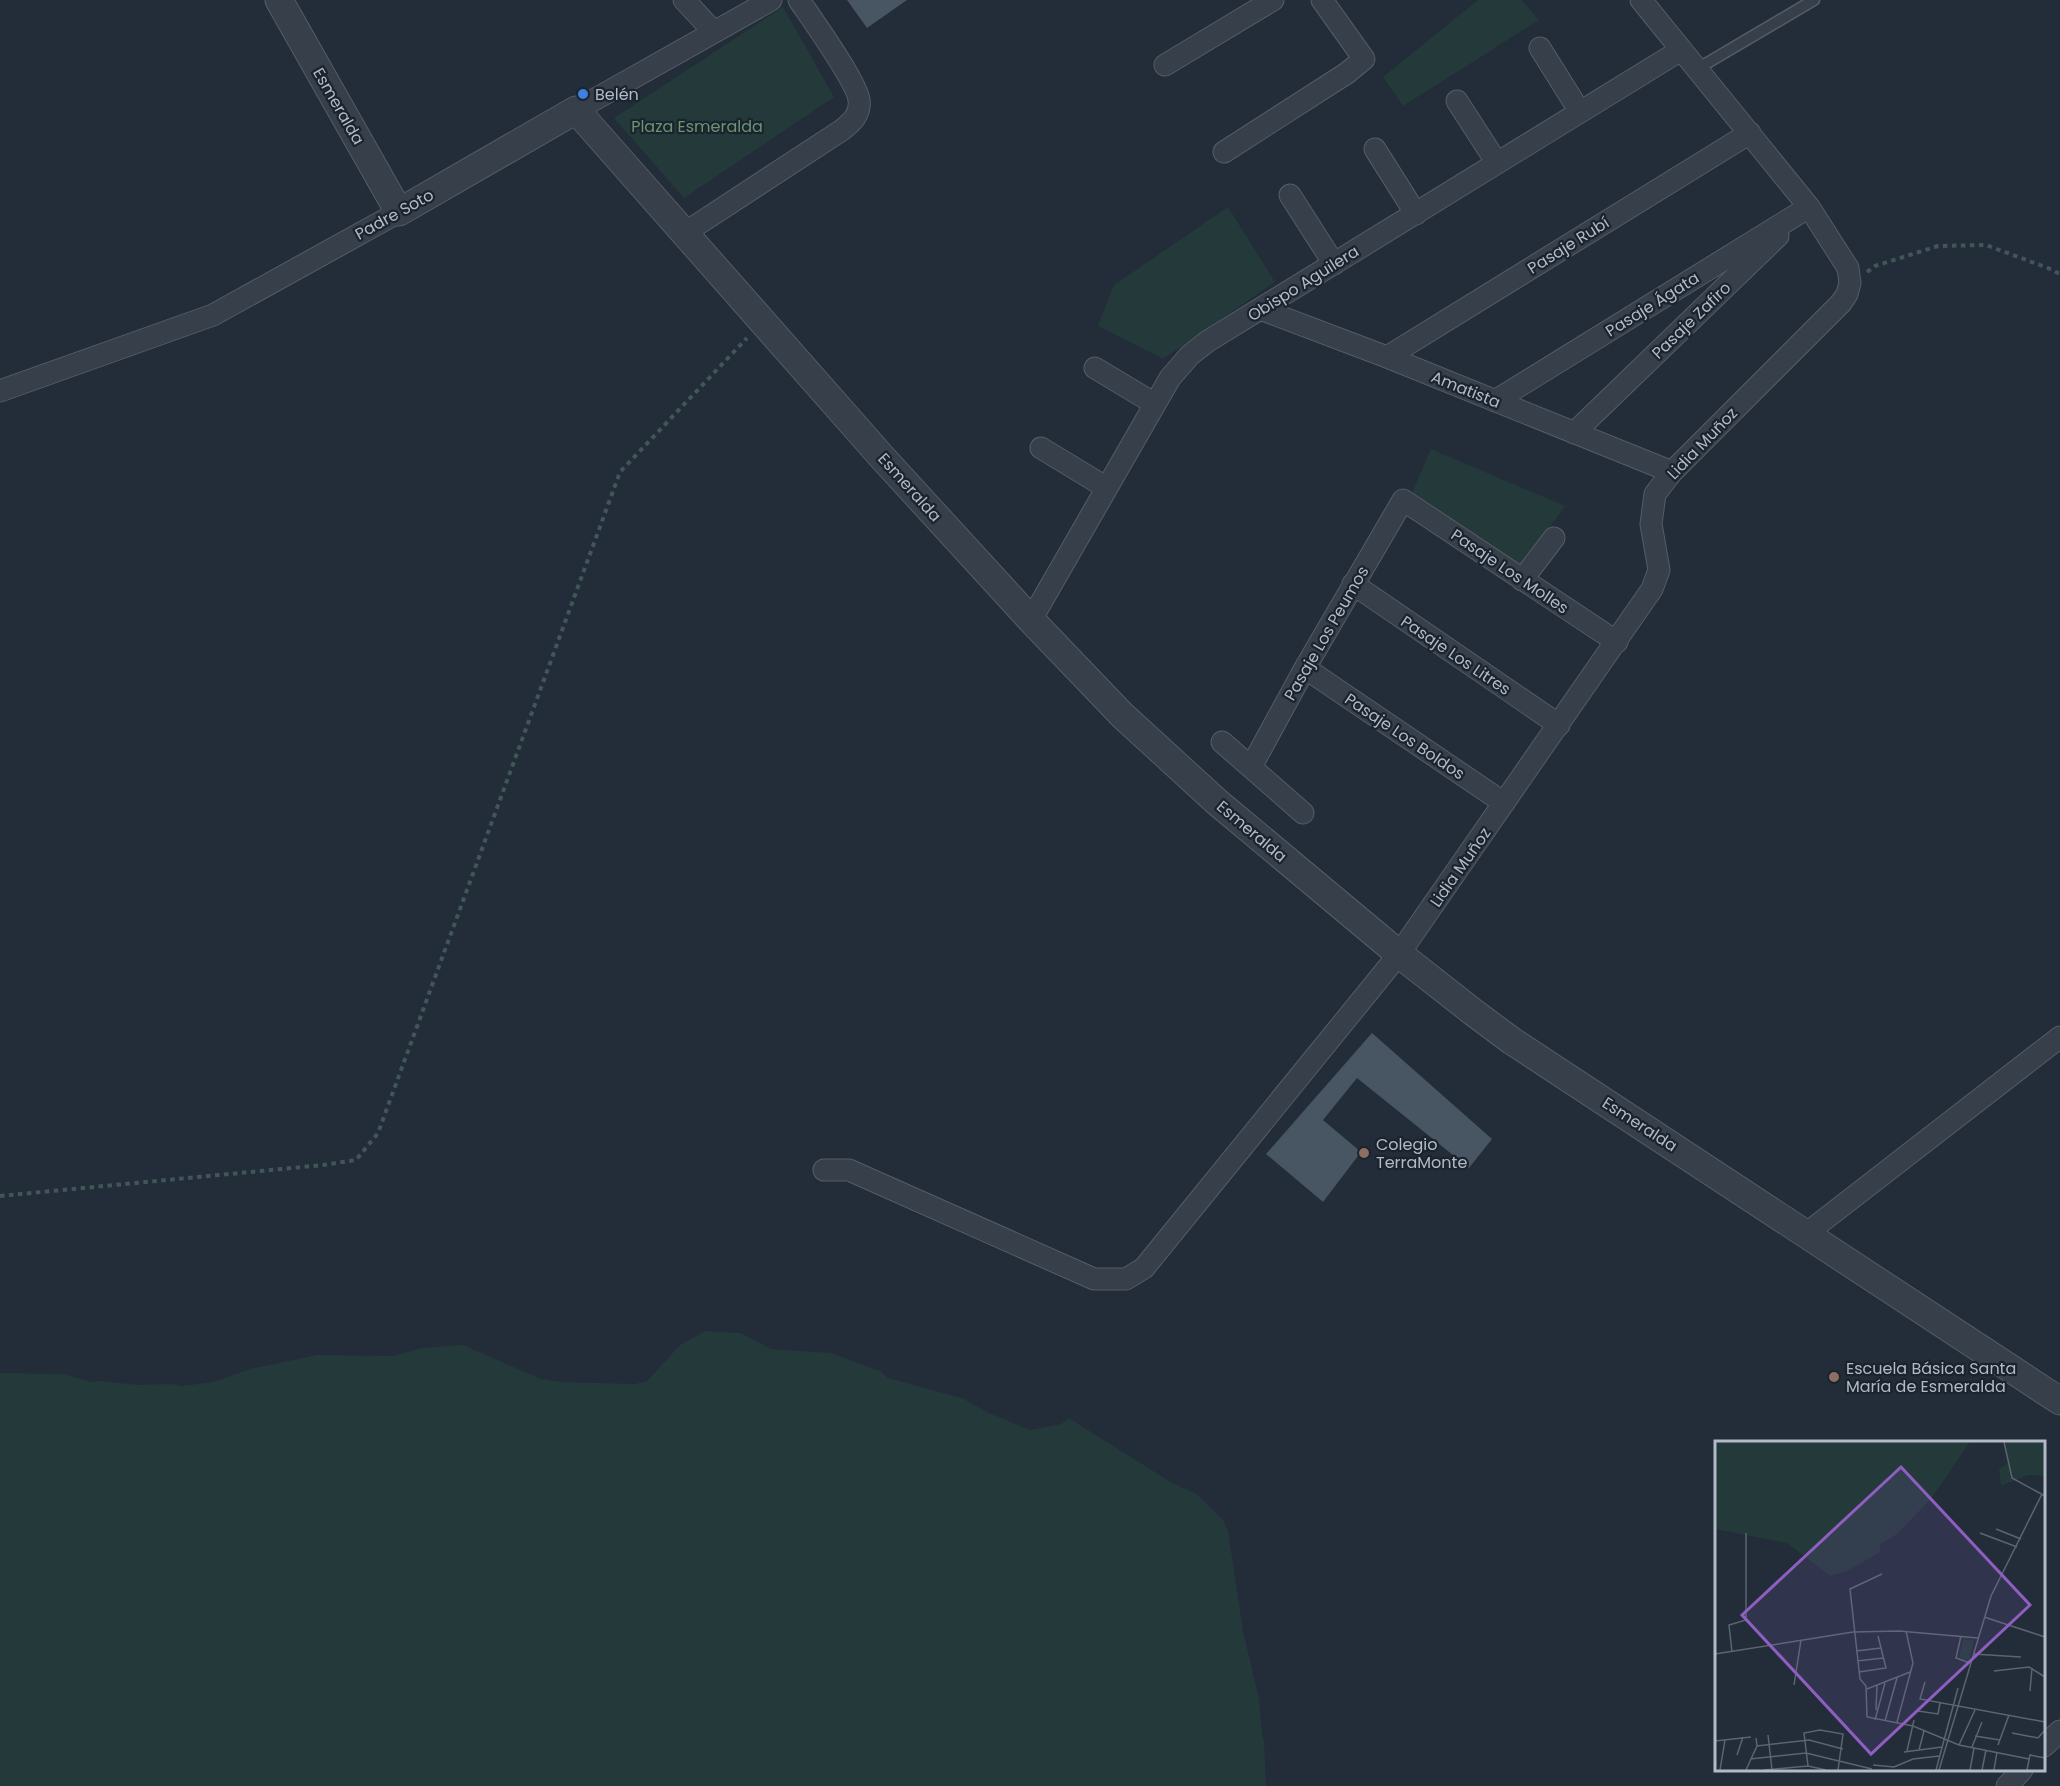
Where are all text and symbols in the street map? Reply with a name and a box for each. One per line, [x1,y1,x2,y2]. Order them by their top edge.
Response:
street label: Esmeralda [307,64,370,149]
place label: Belén [595,83,639,106]
marker: Belén [576,87,590,101]
park label: Plaza Esmeralda [631,115,763,138]
street label: Padre Soto [351,183,438,246]
street label: Pasaje Rubí [1523,211,1613,280]
street label: Obispo Aguilera [1243,240,1363,327]
street label: Pasaje Ágata [1601,266,1704,342]
street label: Pasaje Zafiro [1647,277,1736,364]
street label: Amatista [1428,365,1504,414]
street label: Lidia Muñoz [1662,402,1743,485]
street label: Esmeralda [873,448,947,527]
street label: Pasaje Los Molles [1446,523,1573,619]
street label: Pasaje Los Peumos [1279,562,1374,705]
street label: Pasaje Los Litres [1396,610,1515,701]
street label: Pasaje Los Boldos [1340,688,1469,785]
street label: Esmeralda [1212,795,1292,868]
street label: Lidia Muñoz [1424,823,1496,912]
street label: Esmeralda [1598,1092,1682,1157]
place label: Colegio TerraMonte [1376,1133,1467,1174]
marker: Colegio TerraMonte [1357,1146,1371,1160]
place label: Escuela Básica Santa María de Esmeralda [1846,1357,2016,1398]
marker: Escuela Básica Santa María de Esmeralda [1827,1370,1841,1384]
inset map [1715,1441,2045,1771]

